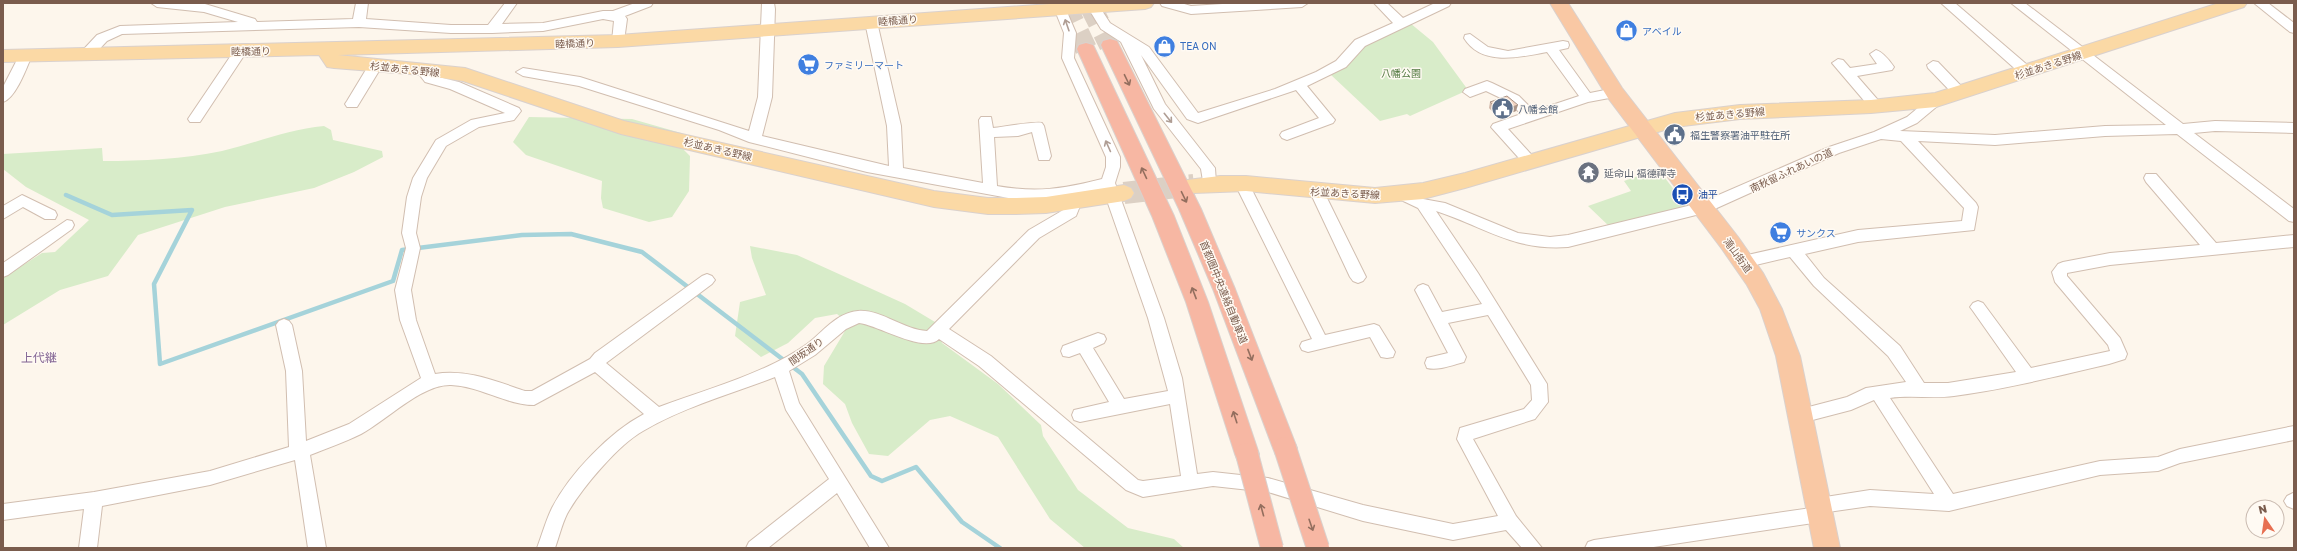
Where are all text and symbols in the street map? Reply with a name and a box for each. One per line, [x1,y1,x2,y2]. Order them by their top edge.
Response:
street label: 睦橋通り [878,13,918,27]
shop icon: アベイル [1614,18,1640,44]
one-way arrow [1063,20,1071,32]
place label: アベイル [1642,25,1682,37]
shop icon: TEA ON [1152,33,1178,59]
street label: 睦橋通り [555,36,595,50]
place label: TEA ON [1180,40,1217,52]
street label: 睦橋通り [231,45,271,57]
street label: 杉並あきる野線 [2013,49,2083,81]
supermarket icon: ファミリーマート [796,52,822,78]
street label: 杉並あきる野線 [370,59,440,79]
place label: ファミリーマート [824,59,904,71]
park label: 八幡公園 [1381,67,1421,79]
one-way arrow [1124,73,1131,85]
public building icon: 八幡会館 [1490,96,1516,122]
place label: 八幡会館 [1518,103,1558,115]
street label: 杉並あきる野線 [1695,105,1765,123]
one-way arrow [1163,112,1172,123]
public building icon: 福生警察署油平駐在所 [1662,122,1688,148]
place label: 福生警察署油平駐在所 [1690,129,1790,141]
street label: 杉並あきる野線 [683,135,753,163]
one-way arrow [1104,140,1111,152]
street label: 南秋留ふれあいの道 [1748,146,1834,194]
temple icon: 延命山 福德禪寺 [1576,160,1602,186]
place label: 延命山 福德禪寺 [1604,167,1677,179]
one-way arrow [1140,168,1147,180]
bus stop icon: 油平 [1669,181,1695,207]
street label: 杉並あきる野線 [1310,185,1380,201]
place label: 油平 [1698,188,1718,200]
one-way arrow [1181,190,1188,202]
supermarket icon: サンクス [1768,220,1794,246]
place label: サンクス [1796,227,1836,239]
street label: 滝山街道 [1721,235,1755,275]
street label: 首都圏中央連絡自動車道 [1198,239,1250,345]
one-way arrow [1189,288,1197,300]
street label: 間坂通り [786,335,826,367]
one-way arrow [1247,349,1255,361]
district label: 上代継 [21,350,57,365]
one-way arrow [1230,411,1238,423]
north arrow [2245,499,2285,539]
text: N [2257,501,2268,516]
one-way arrow [1258,504,1265,517]
one-way arrow [1307,519,1315,531]

